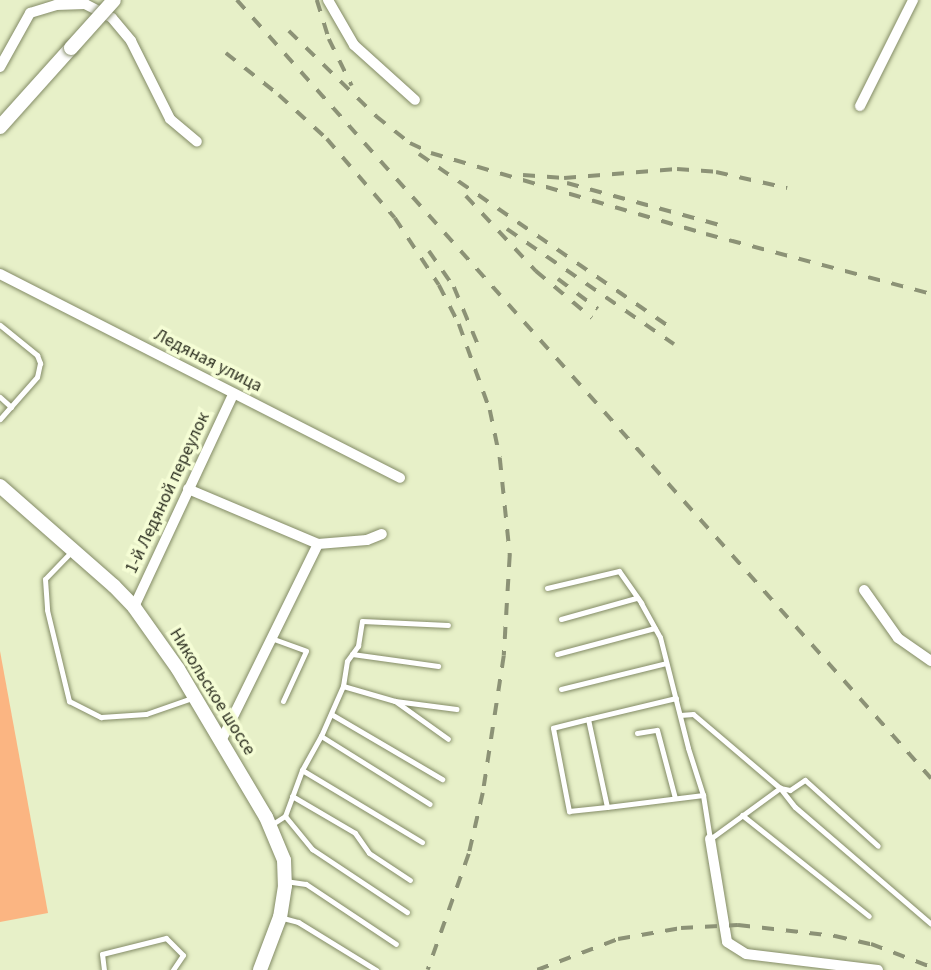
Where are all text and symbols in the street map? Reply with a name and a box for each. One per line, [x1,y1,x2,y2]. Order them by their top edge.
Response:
street label: Ледяная улица [150,325,266,397]
street label: 1-й Ледяной переулок [121,409,215,577]
street label: Никольское шоссе [164,625,260,759]

